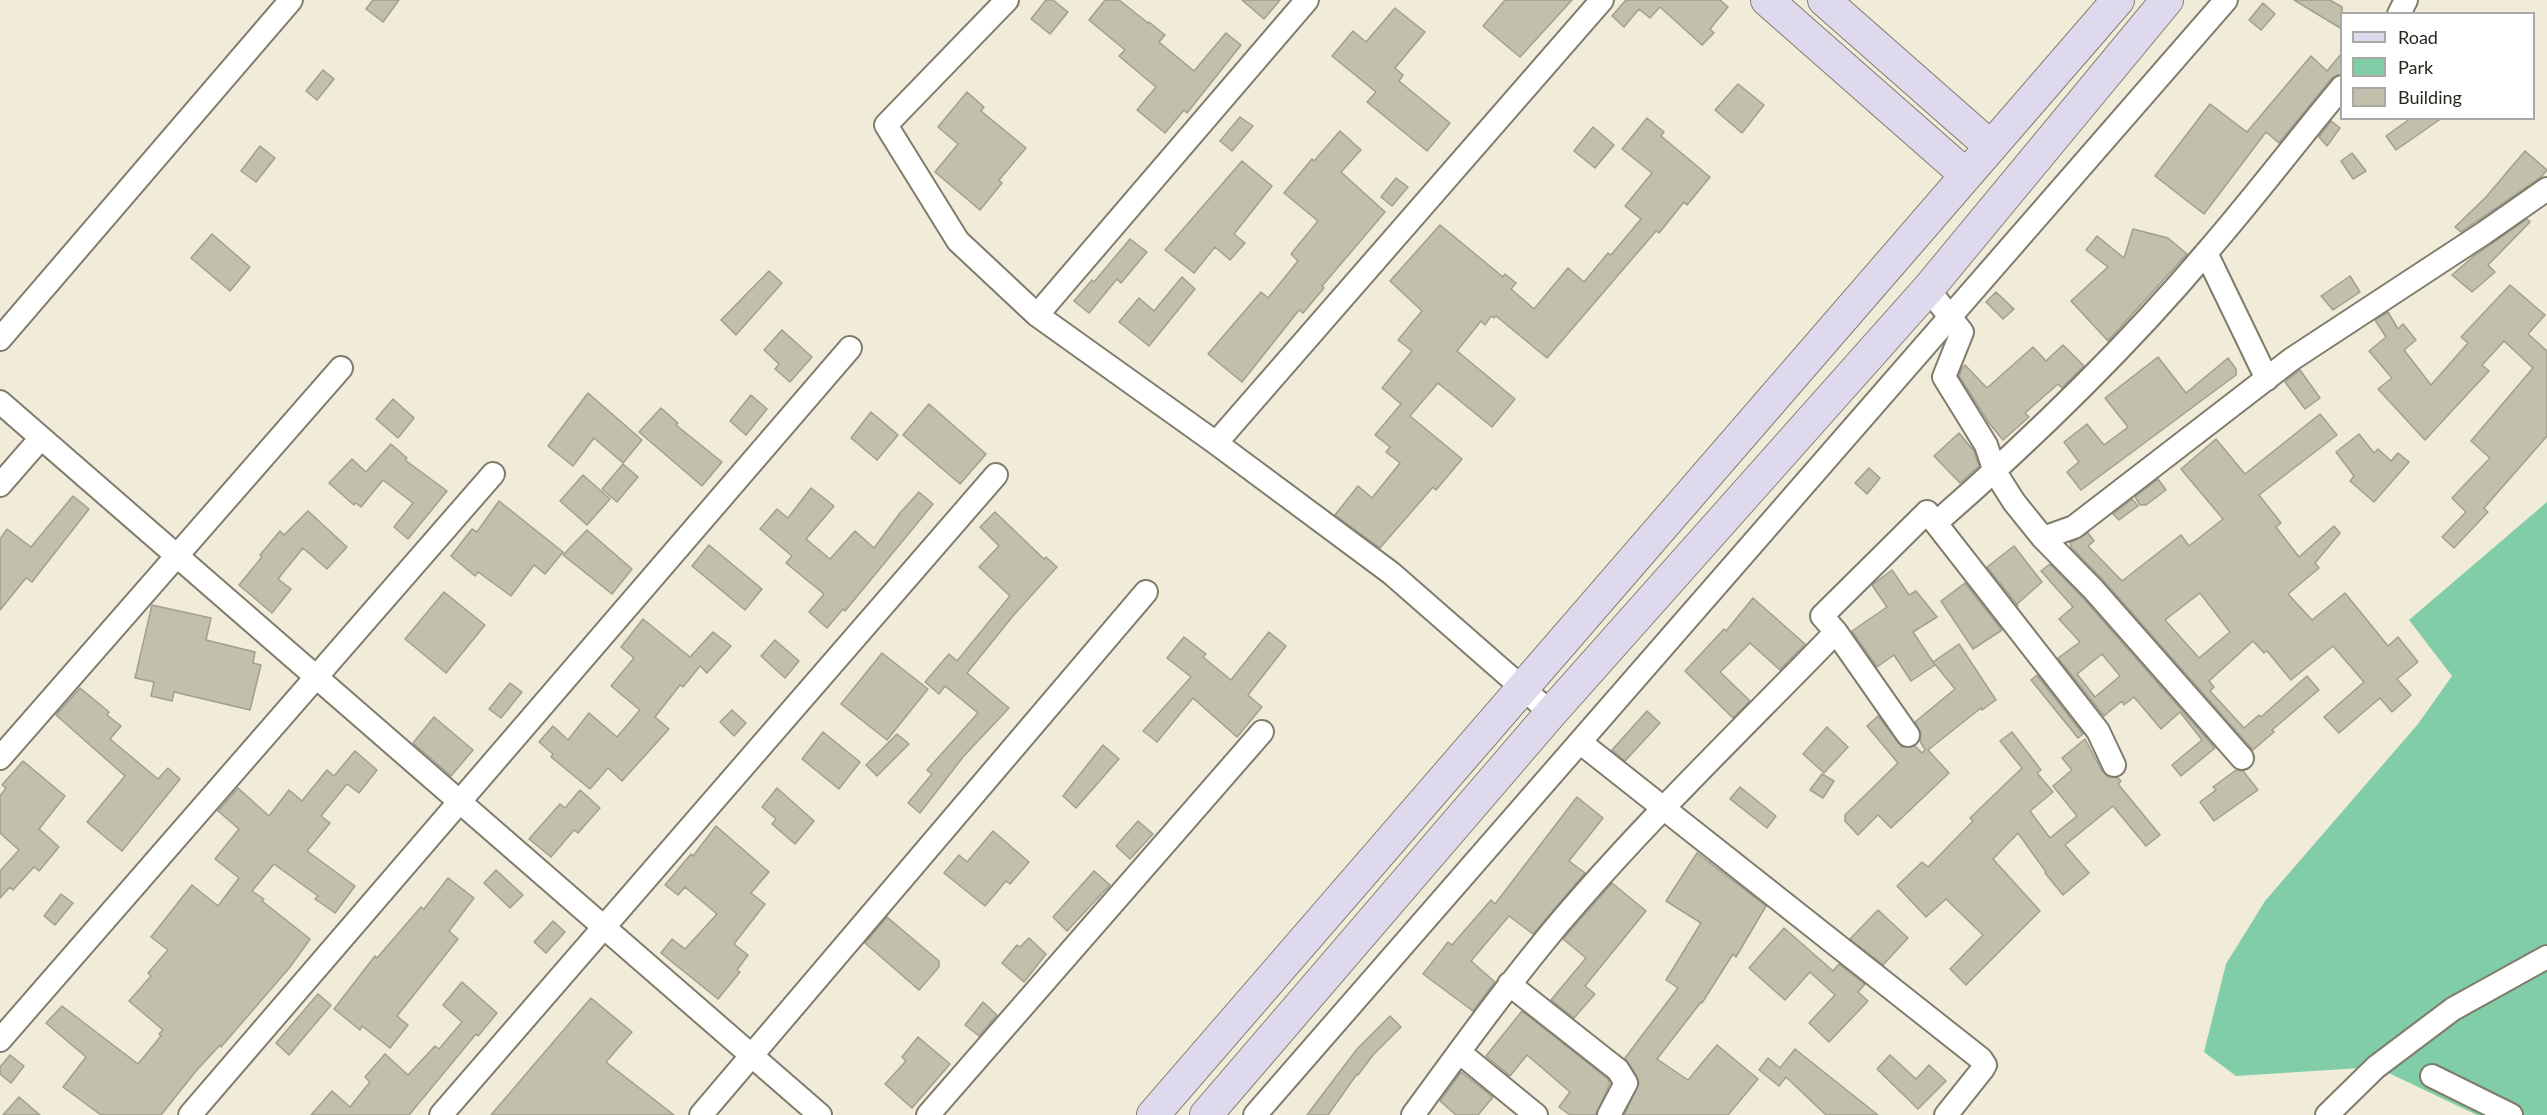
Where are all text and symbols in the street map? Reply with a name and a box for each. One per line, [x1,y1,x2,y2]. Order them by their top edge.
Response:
legend [2340,12,2535,120]
text: Road [2398,26,2438,48]
text: Park [2398,56,2433,78]
text: Building [2398,86,2462,108]

